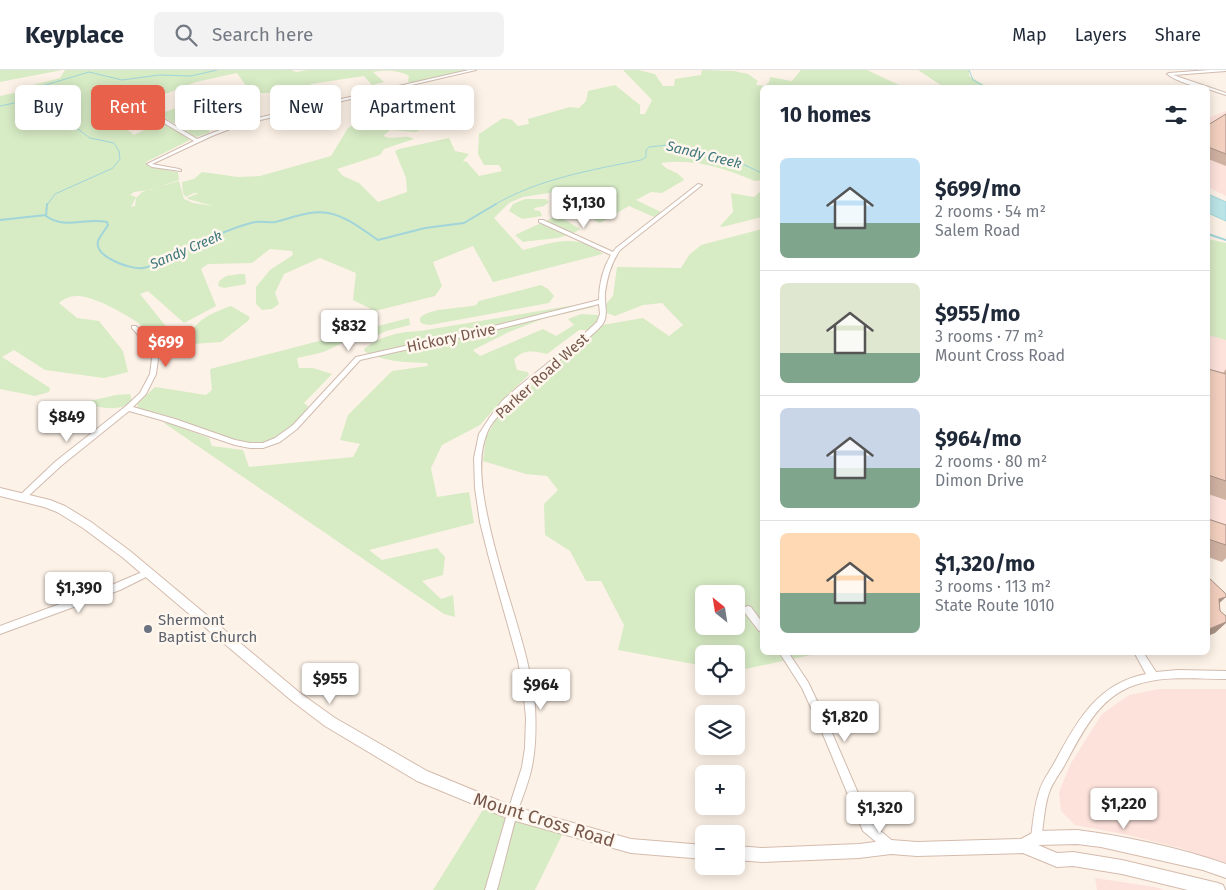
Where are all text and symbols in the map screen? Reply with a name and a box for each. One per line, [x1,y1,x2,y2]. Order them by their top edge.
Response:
search box [154,12,504,57]
text: Keyplace [25,21,124,49]
icon: search [172,21,200,49]
text: Search here [212,23,313,46]
text: Map [1012,24,1047,46]
text: Layers [1075,24,1127,46]
text: Share [1155,24,1201,46]
chip: Buy [15,85,81,130]
chip: Rent [91,85,165,130]
chip: Filters [175,85,260,130]
chip: New [270,85,341,130]
chip: Apartment [351,85,474,130]
icon: filters [1162,101,1190,129]
text: 10 homes [780,102,871,128]
water label: Sandy Creek [664,137,744,173]
text: $699/mo [935,176,1021,202]
icon: home [820,178,880,238]
pin: $1,130 [543,186,625,229]
text: $1,130 [563,193,605,212]
text: 2 rooms · 54 m² [935,202,1046,221]
text: Salem Road [935,221,1020,240]
water label: Sandy Creek [146,227,225,273]
text: $955/mo [935,301,1020,327]
icon: home [820,303,880,363]
pin: $832 [319,310,379,352]
text: $832 [332,316,366,335]
street label: Hickory Drive [405,320,497,356]
pin: $699 [136,326,196,368]
text: 3 rooms · 77 m² [935,327,1044,346]
street label: Parker Road West [492,329,593,422]
text: $699 [148,332,184,351]
text: Mount Cross Road [935,346,1065,365]
pin: $849 [37,400,97,443]
text: $849 [49,407,85,426]
text: $964/mo [935,426,1022,452]
icon: home [820,428,880,488]
text: 2 rooms · 80 m² [935,452,1047,471]
text: Dimon Drive [935,471,1024,490]
text: $1,320/mo [935,551,1035,577]
icon: home [820,553,880,613]
pin: $1,390 [38,572,120,614]
text: 3 rooms · 113 m² [935,577,1051,596]
text: $1,390 [56,578,102,597]
north arrow [695,585,745,635]
map controls [695,585,745,875]
text: State Route 1010 [935,596,1055,615]
place label: Shermont Baptist Church [158,611,257,646]
marker: Shermont Baptist Church [142,623,154,635]
button: locate [695,645,745,695]
pin: $955 [300,662,360,705]
pin: $964 [511,668,571,711]
text: $955 [313,669,347,688]
text: $964 [523,675,559,694]
pin: $1,820 [804,700,886,743]
button: layers [695,705,745,755]
text: $1,820 [822,707,868,726]
button: + [695,765,745,815]
street label: Mount Cross Road [471,788,617,852]
pin: $1,220 [1083,788,1165,830]
pin: $1,320 [839,792,921,834]
text: $1,220 [1101,794,1147,813]
text: $1,320 [857,798,903,817]
button: − [695,825,745,875]

